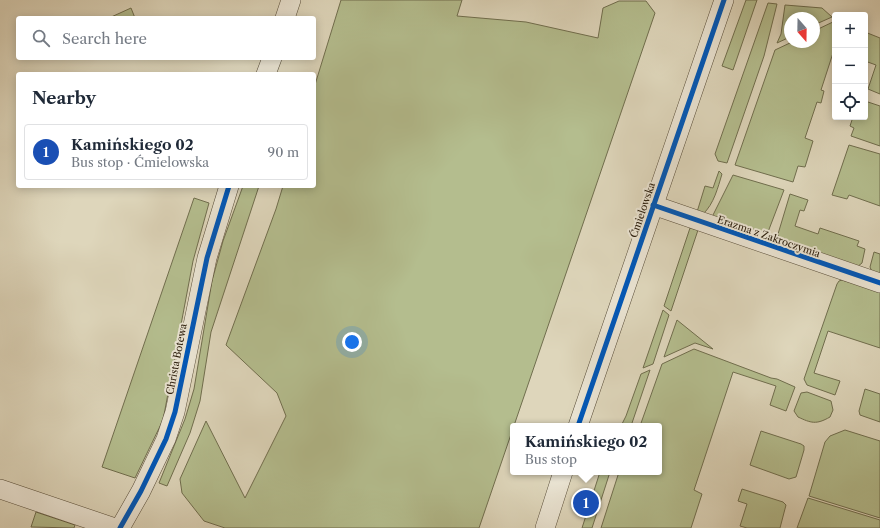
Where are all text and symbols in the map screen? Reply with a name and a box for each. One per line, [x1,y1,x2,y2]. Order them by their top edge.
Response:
north arrow [784,12,820,48]
map controls [832,12,868,120]
button: + [832,12,868,48]
search box [16,16,316,60]
icon: search [30,27,52,49]
text: Search here [62,29,147,48]
button: − [832,48,868,84]
button: locate [832,84,868,120]
text: Nearby [32,88,96,108]
text: Kamińskiego 02 [71,135,194,154]
text: 1 [43,144,49,160]
text: 90 m [268,144,299,160]
text: Bus stop · Ćmielowska [71,154,209,170]
street label: Ćmielowska [627,180,658,240]
street label: Erazma z Zakroczymia [716,213,823,260]
street label: Christa Botewa [163,322,190,396]
your location [342,332,362,352]
popup [510,423,662,475]
text: Kamińskiego 02 [525,432,647,451]
text: Bus stop [525,451,577,467]
pin: 1 [573,488,599,518]

